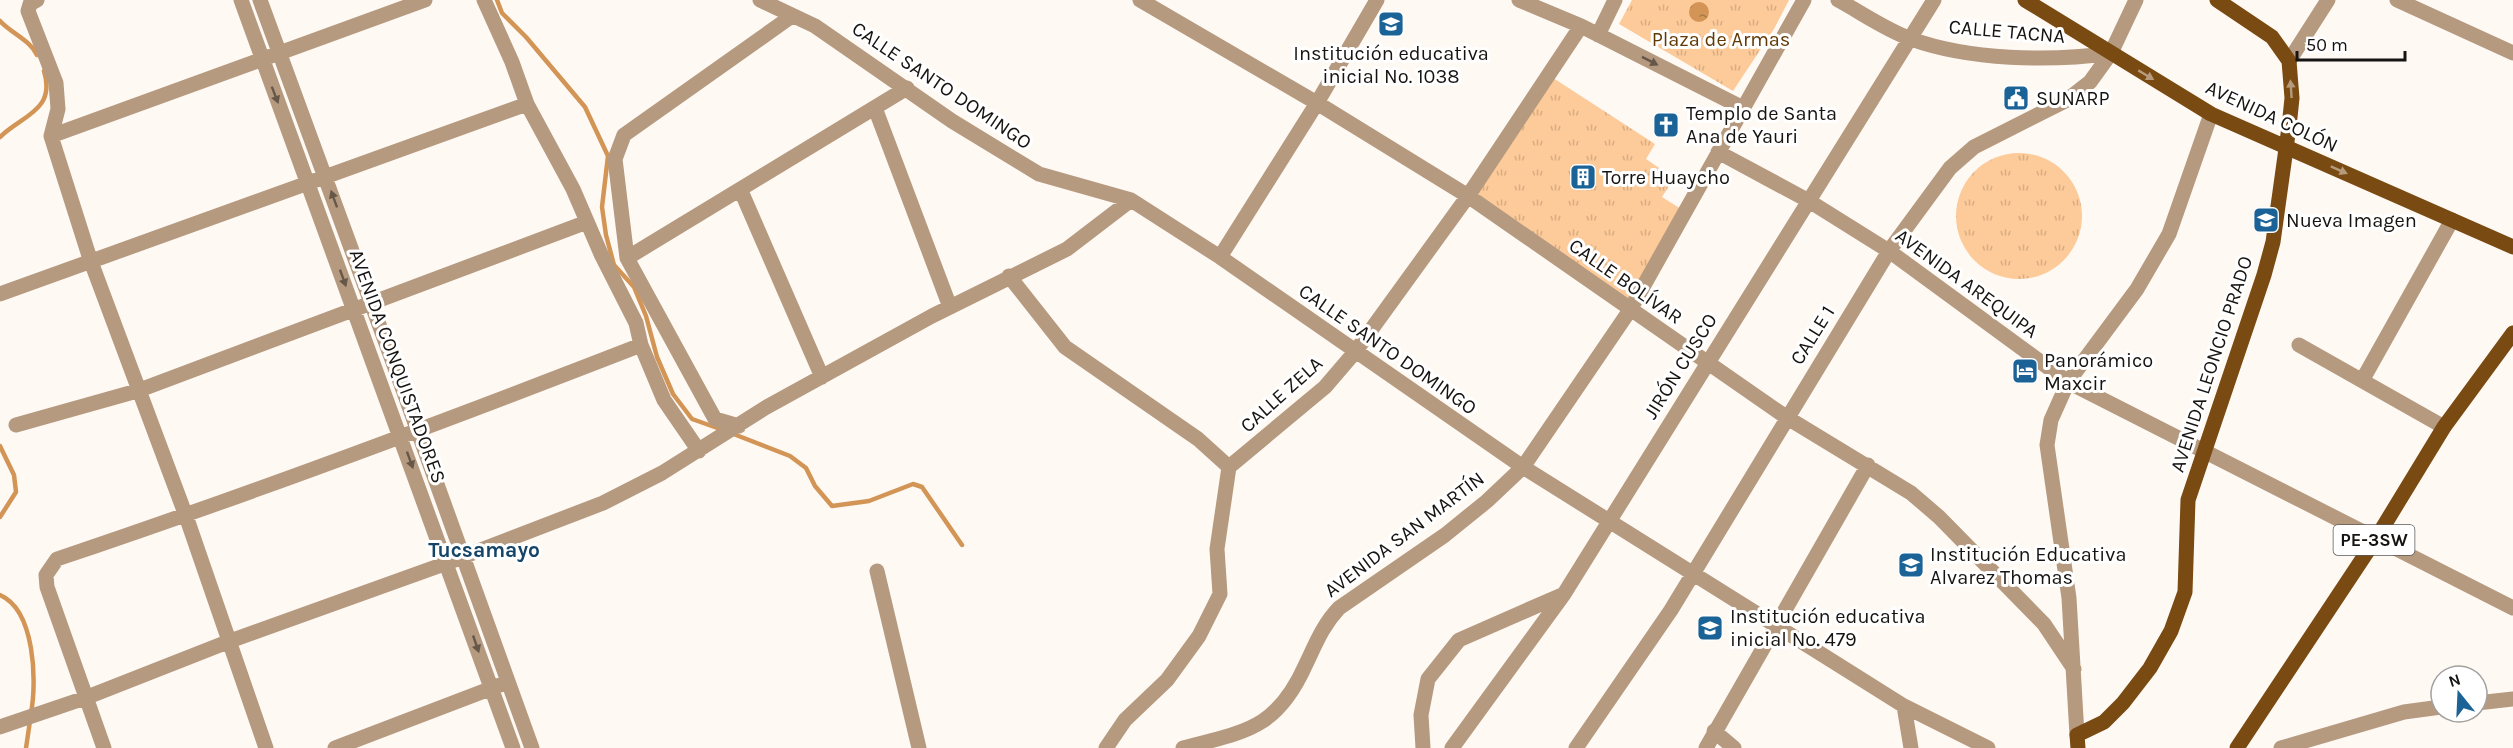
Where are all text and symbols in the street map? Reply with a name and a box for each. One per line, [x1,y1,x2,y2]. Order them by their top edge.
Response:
school or university icon: Institución educativa inicial No. 1038 [1376,9,1406,39]
street label: CALLE TACNA [1948,15,2066,48]
street label: CALLE SANTO DOMINGO [848,17,1036,154]
scale bar [2297,24,2405,62]
park label: Plaza de Armas [1652,28,1790,51]
text: 50 m [2306,34,2348,56]
place label: Institución educativa inicial No. 1038 [1293,42,1489,88]
one-way arrow [1641,57,1658,66]
one-way arrow [2138,69,2154,80]
street label: AVENIDA COLÓN [2202,75,2342,157]
one-way arrow [2286,79,2296,98]
public building icon: SUNARP [2001,83,2031,113]
one-way arrow [271,86,281,104]
place label: SUNARP [2036,87,2110,110]
place label: Templo de Santa Ana de Yauri [1686,102,1837,148]
church icon: Templo de Santa Ana de Yauri [1651,110,1681,140]
building icon: Torre Huaycho [1568,162,1598,192]
one-way arrow [2330,165,2348,175]
place label: Torre Huaycho [1602,166,1730,189]
one-way arrow [329,190,339,208]
school or university icon: Nueva Imagen [2251,205,2281,235]
place label: Nueva Imagen [2286,209,2417,232]
street label: AVENIDA AREQUIPA [1891,224,2042,343]
street label: CALLE BOLÍVAR [1565,233,1687,329]
street label: AVENIDA CONQUISTADORES [344,246,451,486]
street label: AVENIDA LEONCIO PRADO [2166,253,2257,475]
one-way arrow [338,269,348,287]
street label: CALLE SANTO DOMINGO [1294,279,1481,419]
street label: CALLE 1 [1785,302,1839,369]
street label: JIRÓN CUSCO [1638,309,1722,423]
place label: Panorámico Maxcir [2044,349,2153,395]
street label: CALLE ZELA [1236,352,1327,437]
hotel icon: Panorámico Maxcir [2010,356,2040,386]
one-way arrow [406,452,416,470]
street label: AVENIDA SAN MARTÍN [1319,466,1489,602]
road number: PE-3SW [2334,525,2414,555]
district label: Tucsamayo [428,538,540,562]
place label: Institución Educativa Alvarez Thomas [1930,543,2126,589]
school or university icon: Institución Educativa Alvarez Thomas [1896,550,1926,580]
place label: Institución educativa inicial No. 479 [1730,605,1925,651]
school or university icon: Institución educativa inicial No. 479 [1695,613,1725,643]
one-way arrow [472,635,482,653]
north arrow [2429,664,2489,724]
text: N [2446,669,2463,691]

